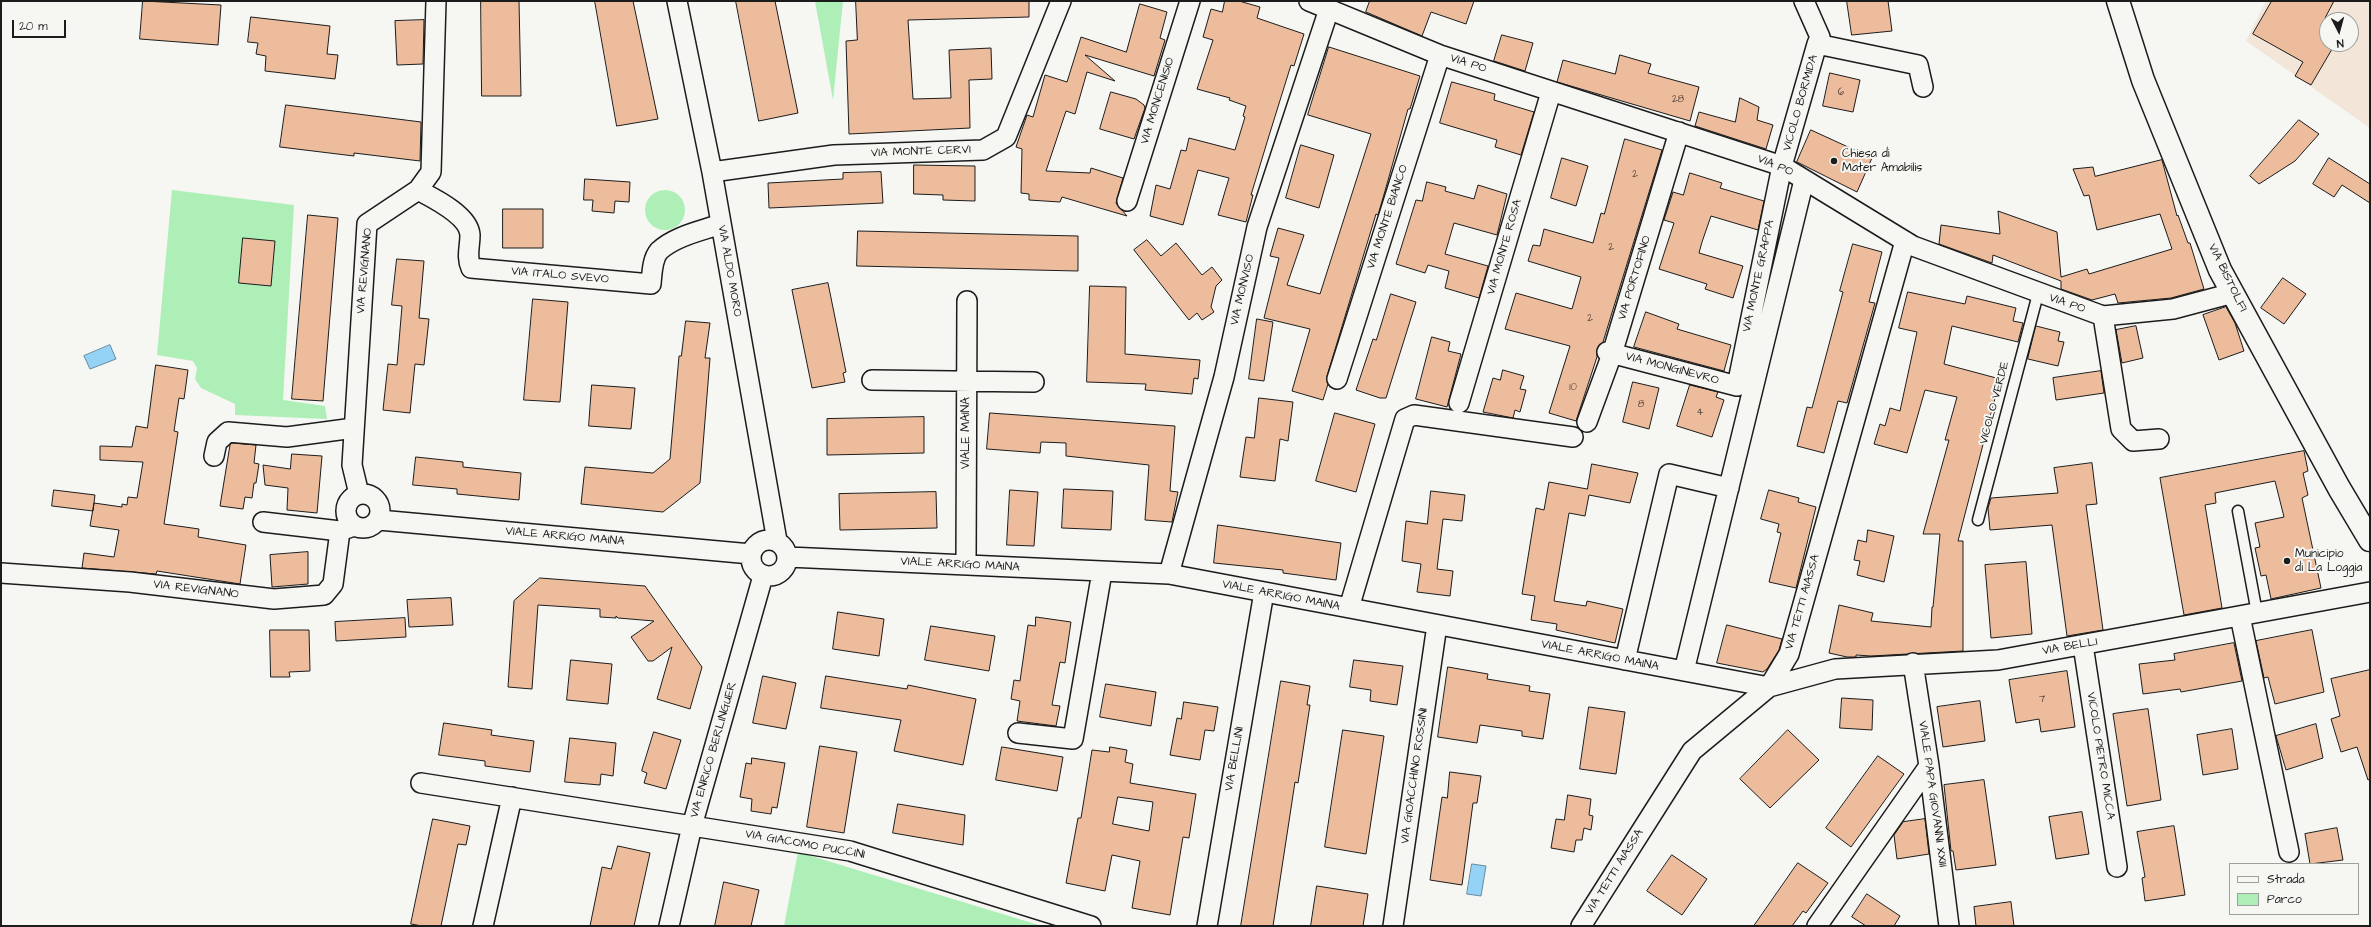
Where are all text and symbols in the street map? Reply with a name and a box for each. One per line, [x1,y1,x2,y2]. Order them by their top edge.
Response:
scale bar [14,12,68,38]
north arrow [2319,12,2359,52]
text: 20 m [19,18,48,35]
text: N [2336,36,2344,51]
street label: VIA PO [1448,51,1488,77]
street label: VICOLO BORMIDA [1780,53,1822,153]
street label: VIA MONCENISIO [1138,56,1178,146]
house number: 6 [1838,87,1844,99]
house number: 28 [1672,94,1684,106]
street label: VIA MONTE CERVI [871,143,971,161]
place label: Chiesa di Mater Amabilis [1842,147,1922,175]
street label: VIA PO [1755,152,1795,180]
marker: Chiesa di Mater Amabilis [1829,156,1839,166]
street label: VIA MONTE BIANCO [1364,163,1412,271]
house number: 2 [1632,169,1638,181]
street label: VIA MONTE ROSA [1484,198,1526,296]
street label: VIA MONTE GRAPPA [1740,219,1778,333]
street label: VIA ALDO MORO [714,224,744,318]
street label: VIA REVIGNANO [354,228,376,314]
street label: VIA PORTOFINO [1615,234,1655,322]
house number: 2 [1608,242,1614,254]
street label: VIA BISTOLFI [2204,242,2250,314]
street label: VIA MONVISO [1228,253,1258,327]
street label: VIA ITALO SVEVO [511,265,609,287]
street label: VIA PO [2047,291,2087,317]
house number: 2 [1587,313,1593,325]
street label: VIA MONGINEVRO [1624,350,1720,388]
street label: VICOLO VERDE [1977,360,2013,446]
house number: 10 [1569,382,1577,394]
street label: VIALE MAINA [959,397,973,469]
house number: 8 [1638,399,1644,411]
house number: 4 [1697,407,1703,419]
street label: VIALE ARRIGO MAINA [505,525,625,549]
place label: Municipio di La Loggia [2295,547,2362,575]
street label: VIA TETTI AIASSA [1783,553,1823,651]
street label: VIALE ARRIGO MAINA [900,555,1020,575]
marker: Municipio di La Loggia [2282,556,2292,566]
street label: VIA REVIGNANO [152,578,240,602]
street label: VIALE ARRIGO MAINA [1221,578,1341,614]
street label: VIA BELLI [2041,635,2099,659]
street label: VIALE ARRIGO MAINA [1540,638,1660,674]
street label: VIA ENRICO BERLINGUER [688,680,740,820]
street label: VICOLO PIETRO MICCA [2083,691,2117,821]
house number: 7 [2039,694,2045,706]
street label: VIA GIOACCHINO ROSSINI [1398,707,1432,845]
street label: VIALE PAPA GIOVANNI XXIII [1915,720,1949,868]
street label: VIA BELLINI [1222,726,1248,792]
street label: VIA GIACOMO PUCCINI [744,827,866,863]
street label: VIA TETTI AIASSA [1583,827,1647,917]
legend [2229,863,2359,915]
text: Strada [2267,871,2305,888]
text: Parco [2267,891,2302,908]

